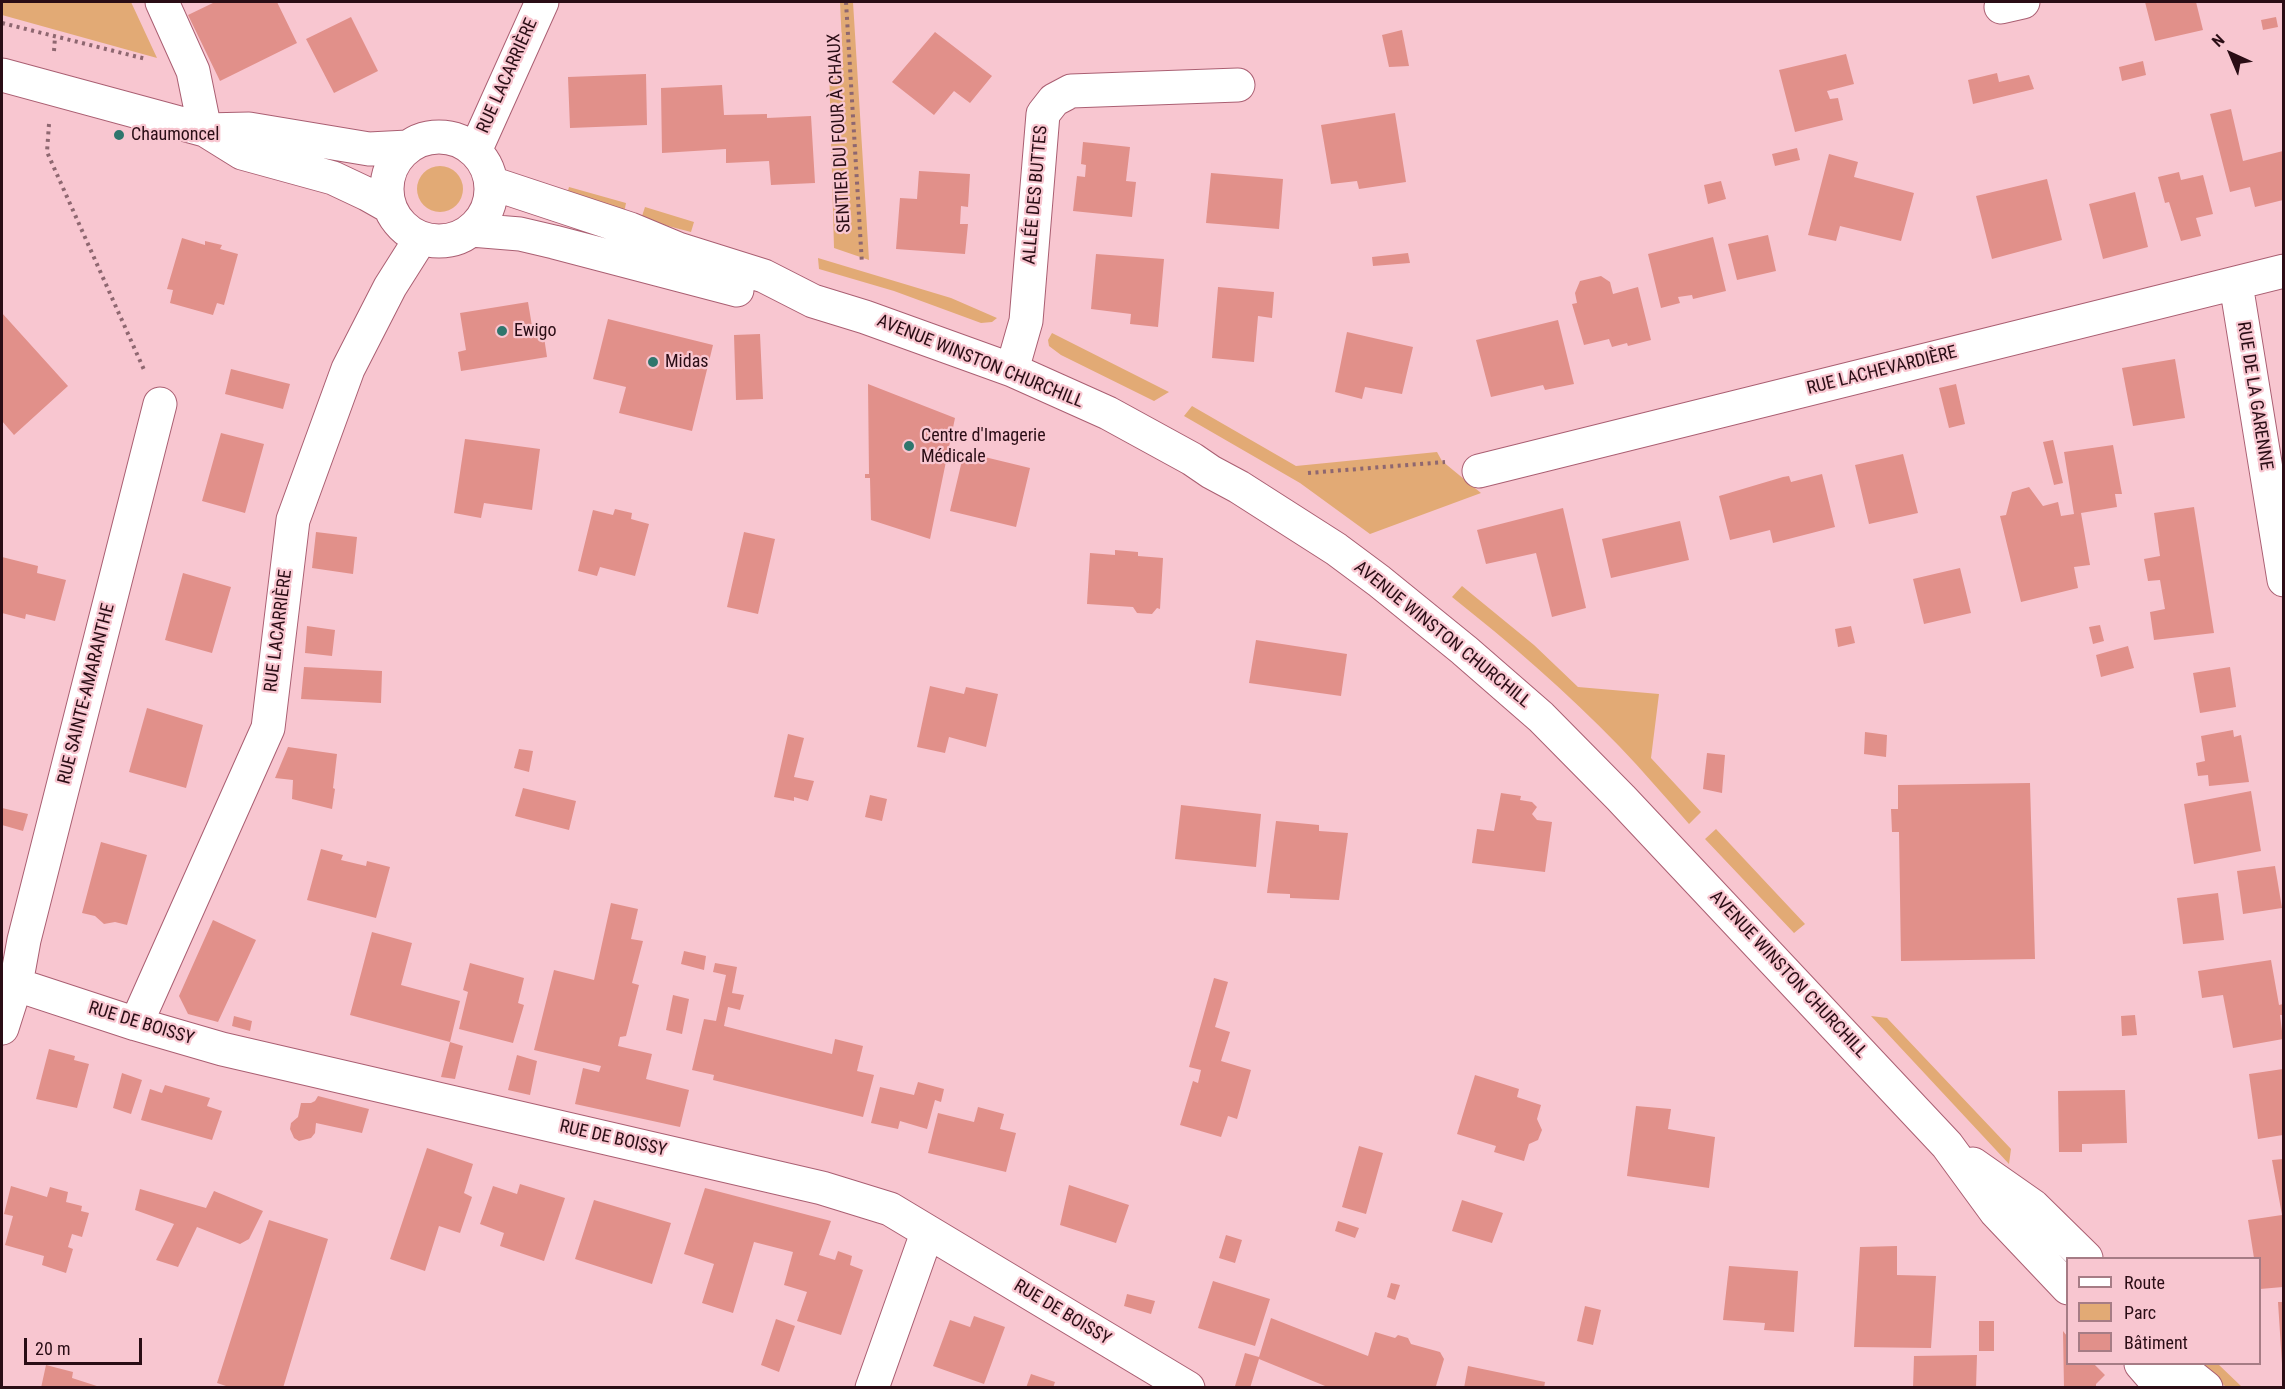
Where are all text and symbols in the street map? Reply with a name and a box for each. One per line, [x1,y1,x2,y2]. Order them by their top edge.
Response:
street label: RUE LACARRIÈRE [473,15,543,137]
north arrow [2201,24,2261,84]
text: N [2208,30,2228,51]
street label: SENTIER DU FOUR À CHAUX [824,33,856,233]
place label: Chaumoncel [131,124,219,146]
street label: ALLÉE DES BUTTES [1019,125,1053,265]
marker: Chaumoncel [112,128,126,142]
street label: AVENUE WINSTON CHURCHILL [874,311,1086,413]
place label: Ewigo [514,320,556,342]
street label: RUE DE LA GARENNE [2232,320,2276,472]
marker: Ewigo [495,324,509,338]
street label: RUE LACHEVARDIÈRE [1805,342,1959,400]
place label: Midas [665,351,708,373]
marker: Midas [646,355,660,369]
place label: Centre d'Imagerie Médicale [921,425,1046,468]
marker: Centre d'Imagerie Médicale [902,439,916,453]
street label: AVENUE WINSTON CHURCHILL [1349,557,1535,713]
street label: RUE LACARRIÈRE [261,568,297,694]
street label: RUE SAINTE-AMARANTHE [54,601,120,787]
street label: AVENUE WINSTON CHURCHILL [1705,887,1871,1063]
street label: RUE DE BOISSY [86,998,196,1050]
street label: RUE DE BOISSY [557,1116,669,1162]
legend [2066,1257,2261,1365]
text: Route [2124,1272,2165,1293]
street label: RUE DE BOISSY [1010,1276,1114,1350]
text: Parc [2124,1302,2156,1323]
scale bar [27,1326,146,1364]
text: Bâtiment [2124,1332,2188,1353]
text: 20 m [35,1338,70,1359]

